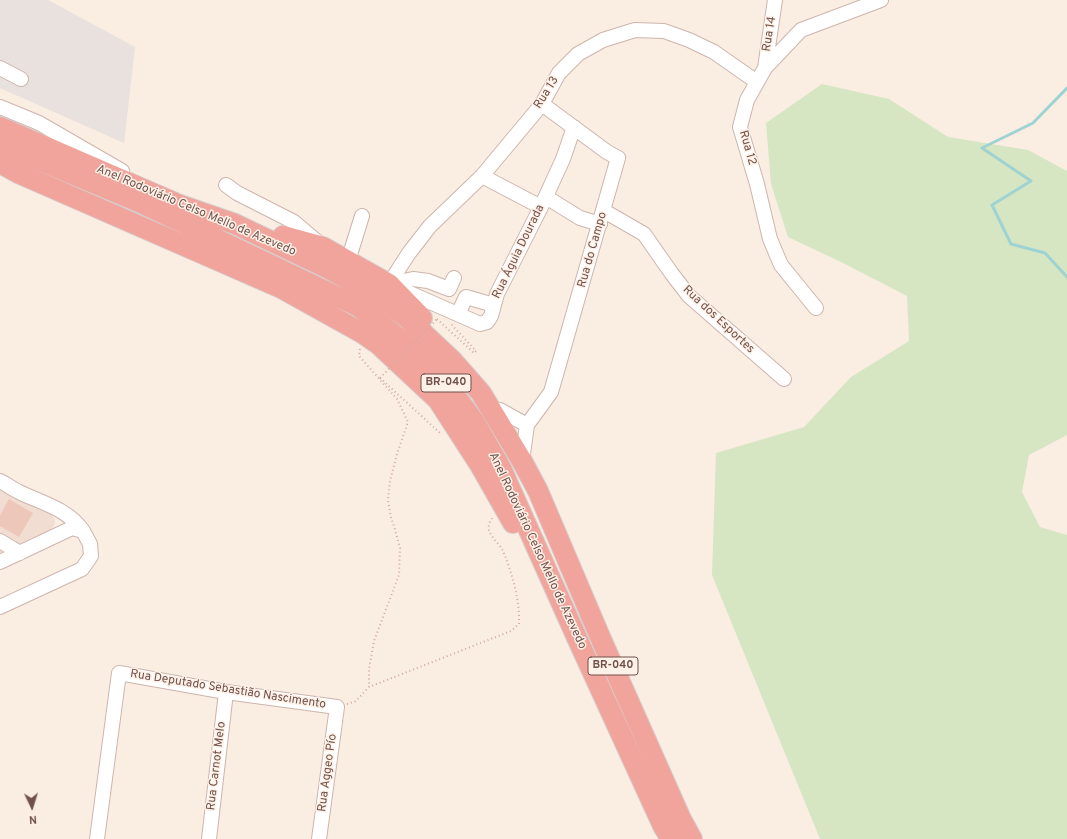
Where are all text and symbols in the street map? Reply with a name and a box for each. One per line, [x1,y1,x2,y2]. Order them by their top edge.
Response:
street label: Rua 14 [760,15,780,53]
street label: Rua 13 [531,74,563,112]
street label: Rua 12 [735,129,759,167]
street label: Anel Rodoviário Celso Mello de Azevedo [94,162,298,260]
street label: Rua Águia Dourada [490,203,548,301]
street label: Rua do Campo [575,210,611,290]
street label: Rua dos Esportes [679,283,757,357]
road number: BR-040 [421,374,471,392]
street label: Anel Rodoviário Celso Mello de Azevedo [485,451,589,651]
road number: BR-040 [588,657,638,675]
street label: Rua Deputado Sebastião Nascimento [129,667,327,713]
street label: Rua Carnot Melo [204,721,230,811]
street label: Rua Aggeo Pío [315,733,341,813]
north arrow [12,787,52,827]
text: N [28,812,37,826]

